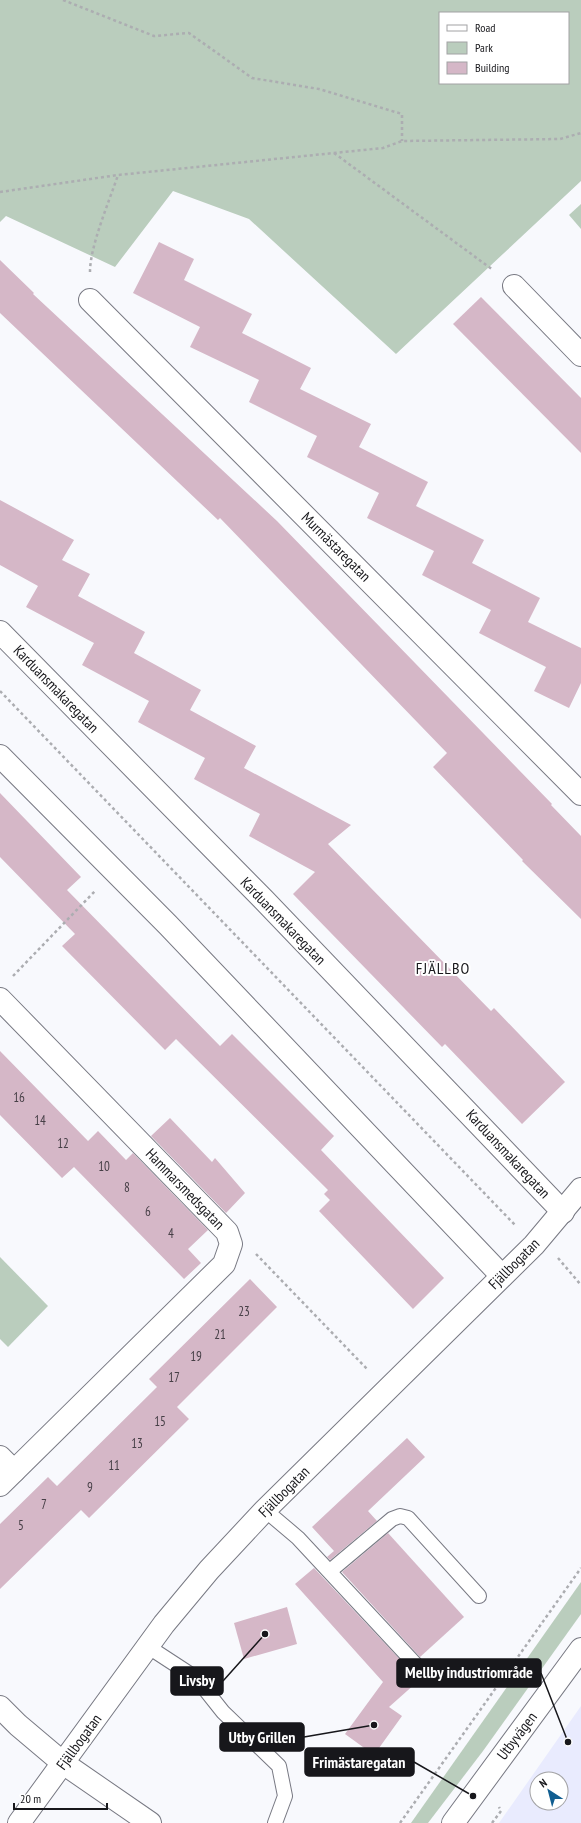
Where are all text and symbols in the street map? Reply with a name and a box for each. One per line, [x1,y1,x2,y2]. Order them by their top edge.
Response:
legend [439,12,569,84]
text: Road [475,20,495,35]
text: Park [475,40,493,55]
text: Building [475,60,510,75]
street label: Murmästaregatan [298,508,375,585]
street label: Karduansmakaregatan [10,641,103,737]
street label: Karduansmakaregatan [237,873,330,969]
district label: FJÄLLBO [416,958,470,978]
house number: 16 [13,1089,25,1106]
street label: Karduansmakaregatan [462,1105,554,1202]
house number: 14 [34,1112,46,1129]
house number: 12 [57,1135,69,1152]
street label: Hammarsmedsgatan [142,1144,229,1233]
house number: 10 [98,1158,110,1175]
house number: 8 [124,1179,130,1196]
house number: 6 [145,1203,151,1220]
house number: 4 [168,1225,174,1242]
street label: Fjällbogatan [484,1234,543,1293]
house number: 23 [238,1303,250,1320]
house number: 21 [214,1326,226,1343]
house number: 19 [190,1348,202,1365]
house number: 17 [168,1369,180,1386]
house number: 15 [154,1413,166,1430]
house number: 13 [131,1435,143,1452]
house number: 11 [108,1457,120,1474]
street label: Fjällbogatan [254,1462,313,1521]
house number: 9 [87,1479,93,1496]
house number: 7 [41,1496,47,1513]
house number: 5 [18,1517,24,1534]
callout: Mellby industriområde [397,1659,541,1687]
text: Mellby industriområde [405,1662,533,1682]
callout: Livsby [171,1667,223,1695]
text: Livsby [179,1670,215,1690]
street label: Utbyvägen [492,1708,541,1763]
street label: Fjällbogatan [52,1710,105,1773]
callout: Utby Grillen [220,1723,304,1751]
text: Utby Grillen [229,1727,295,1747]
callout: Frimästaregatan [305,1748,414,1776]
text: Frimästaregatan [313,1752,405,1772]
north arrow [529,1771,569,1811]
text: N [537,1775,550,1790]
scale bar [14,1785,107,1811]
text: 20 m [20,1791,41,1806]

